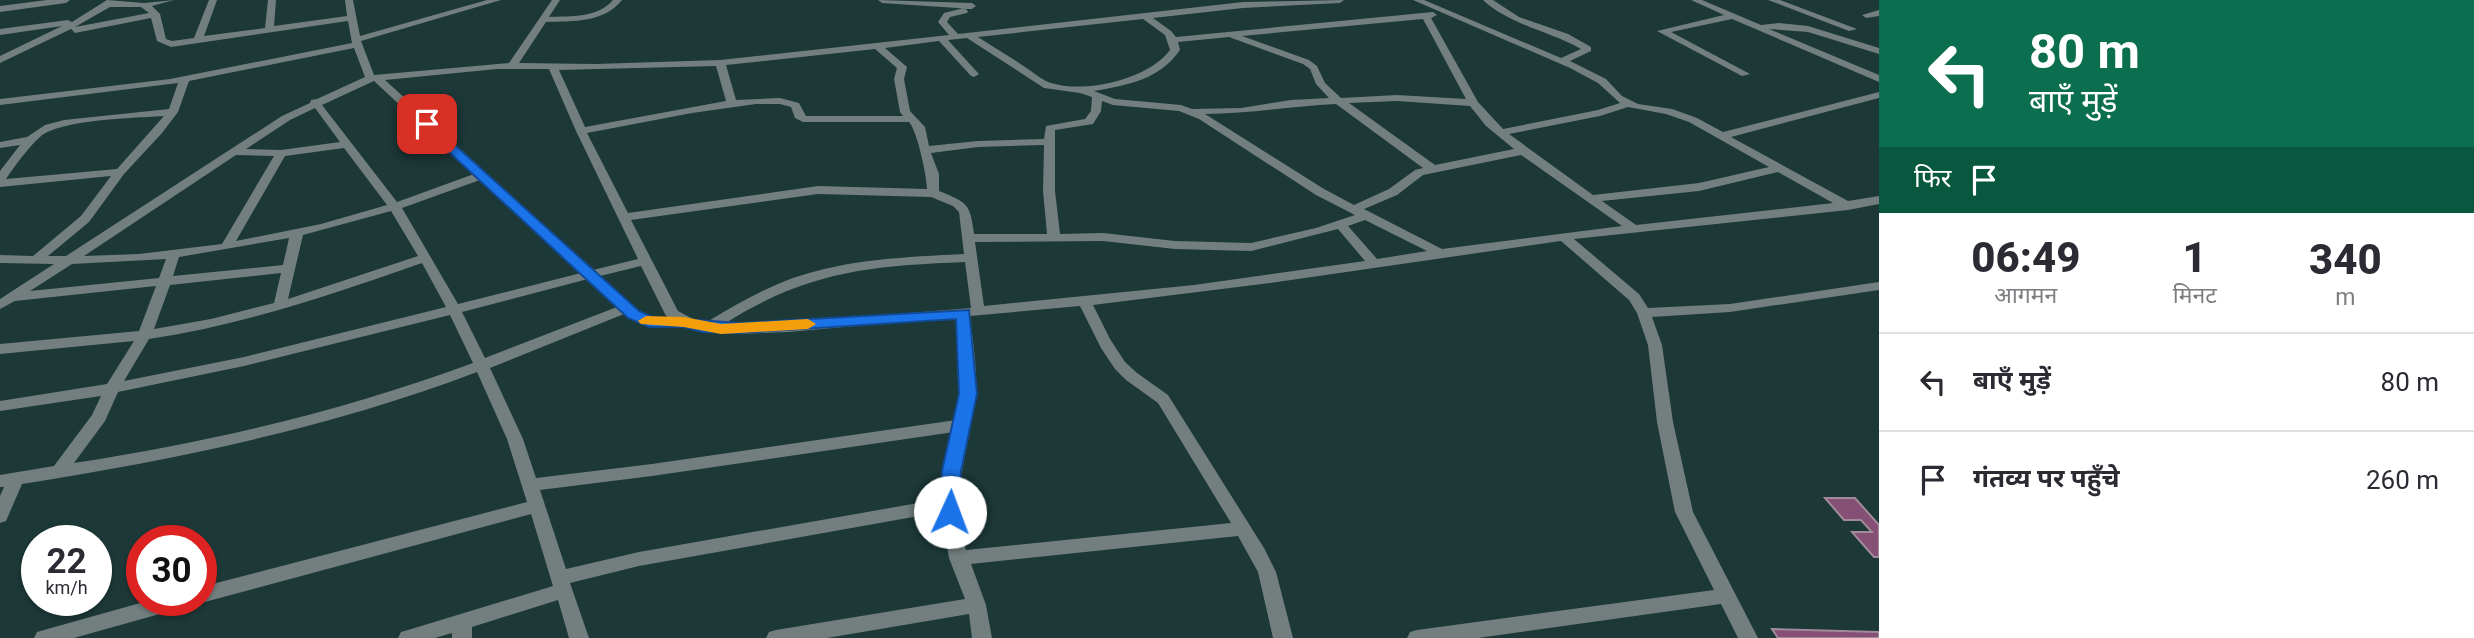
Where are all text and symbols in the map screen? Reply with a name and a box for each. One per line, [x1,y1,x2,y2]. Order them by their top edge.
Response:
text: 80 m [2029,23,2140,80]
icon: left [1914,28,2005,119]
text: बाएँ मुड़ें [2029,82,2117,120]
pin [397,94,457,154]
icon: arrive [408,105,446,143]
icon: arrive [1965,161,2003,199]
text: फिर [1914,163,1951,193]
text: 06:49 [1971,233,2080,282]
text: 1 [2183,233,2207,282]
text: 340 [2309,235,2382,284]
text: आगमन [1994,282,2057,309]
text: मिनट [2173,282,2217,309]
text: m [2335,284,2355,311]
icon: left [1914,363,1952,401]
text: बाएँ मुड़ें [1973,365,2051,395]
text: 80 m [2381,367,2439,397]
icon: arrive [1914,461,1952,499]
text: गंतव्य पर पहुँचे [1973,463,2120,493]
text: 260 m [2366,465,2439,495]
position arrow [913,475,987,549]
speed limit sign: 30 [126,525,217,616]
text: 22 [46,541,87,582]
text: km/h [45,577,88,598]

